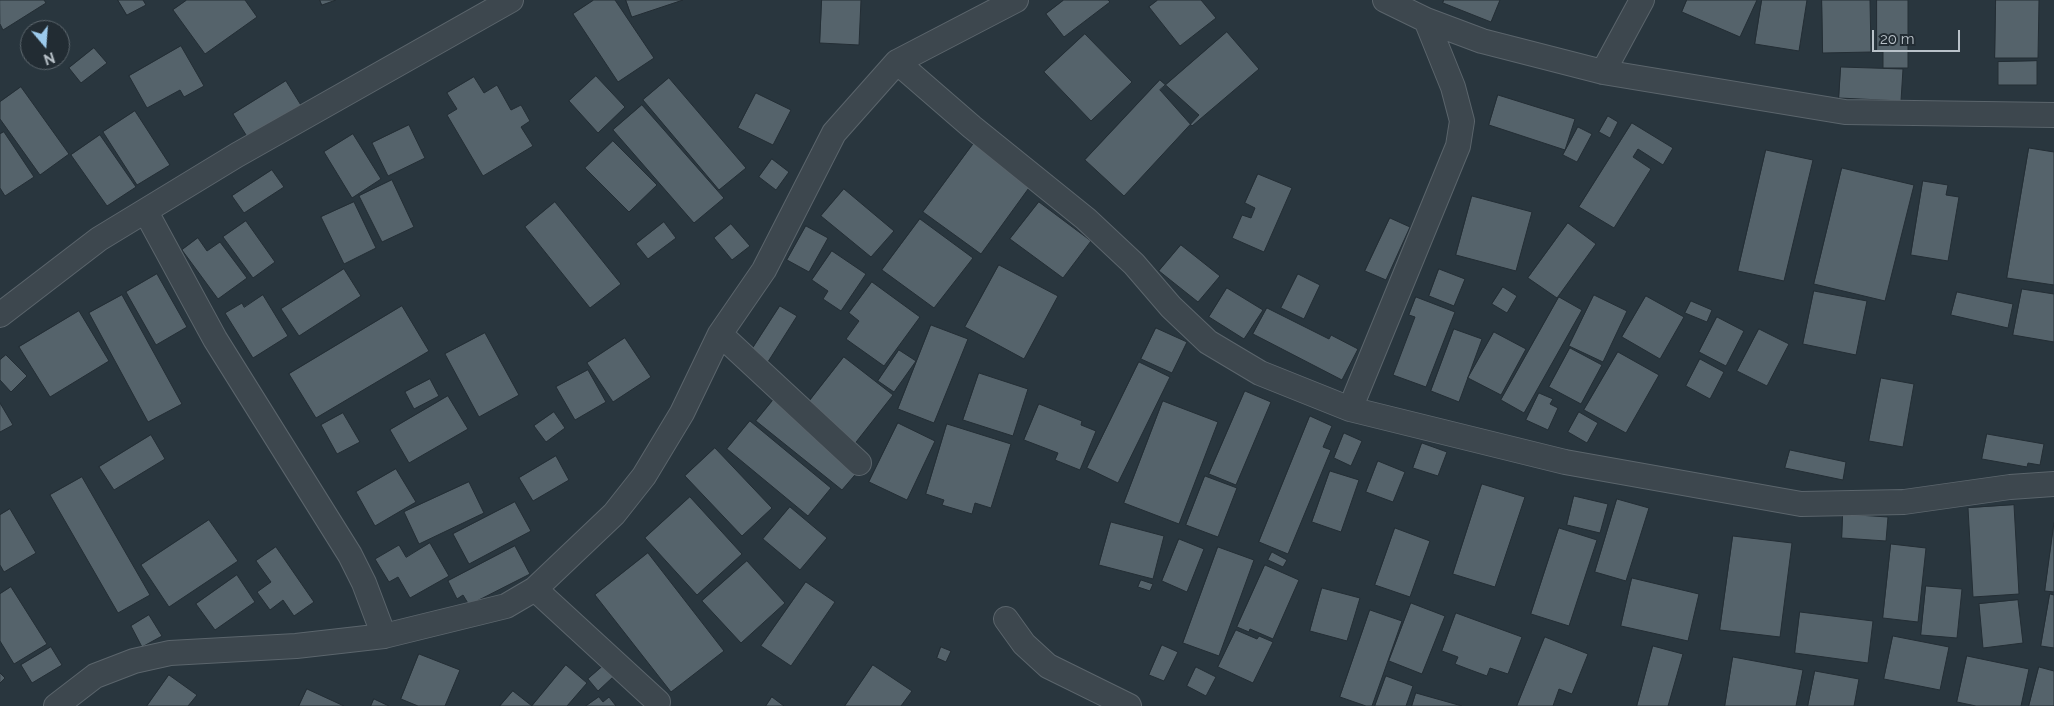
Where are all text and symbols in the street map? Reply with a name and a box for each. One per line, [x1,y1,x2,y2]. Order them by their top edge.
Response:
north arrow [20,20,70,70]
scale bar [1874,20,1962,52]
text: 20 m [1880,30,1915,48]
text: N [42,49,57,68]

